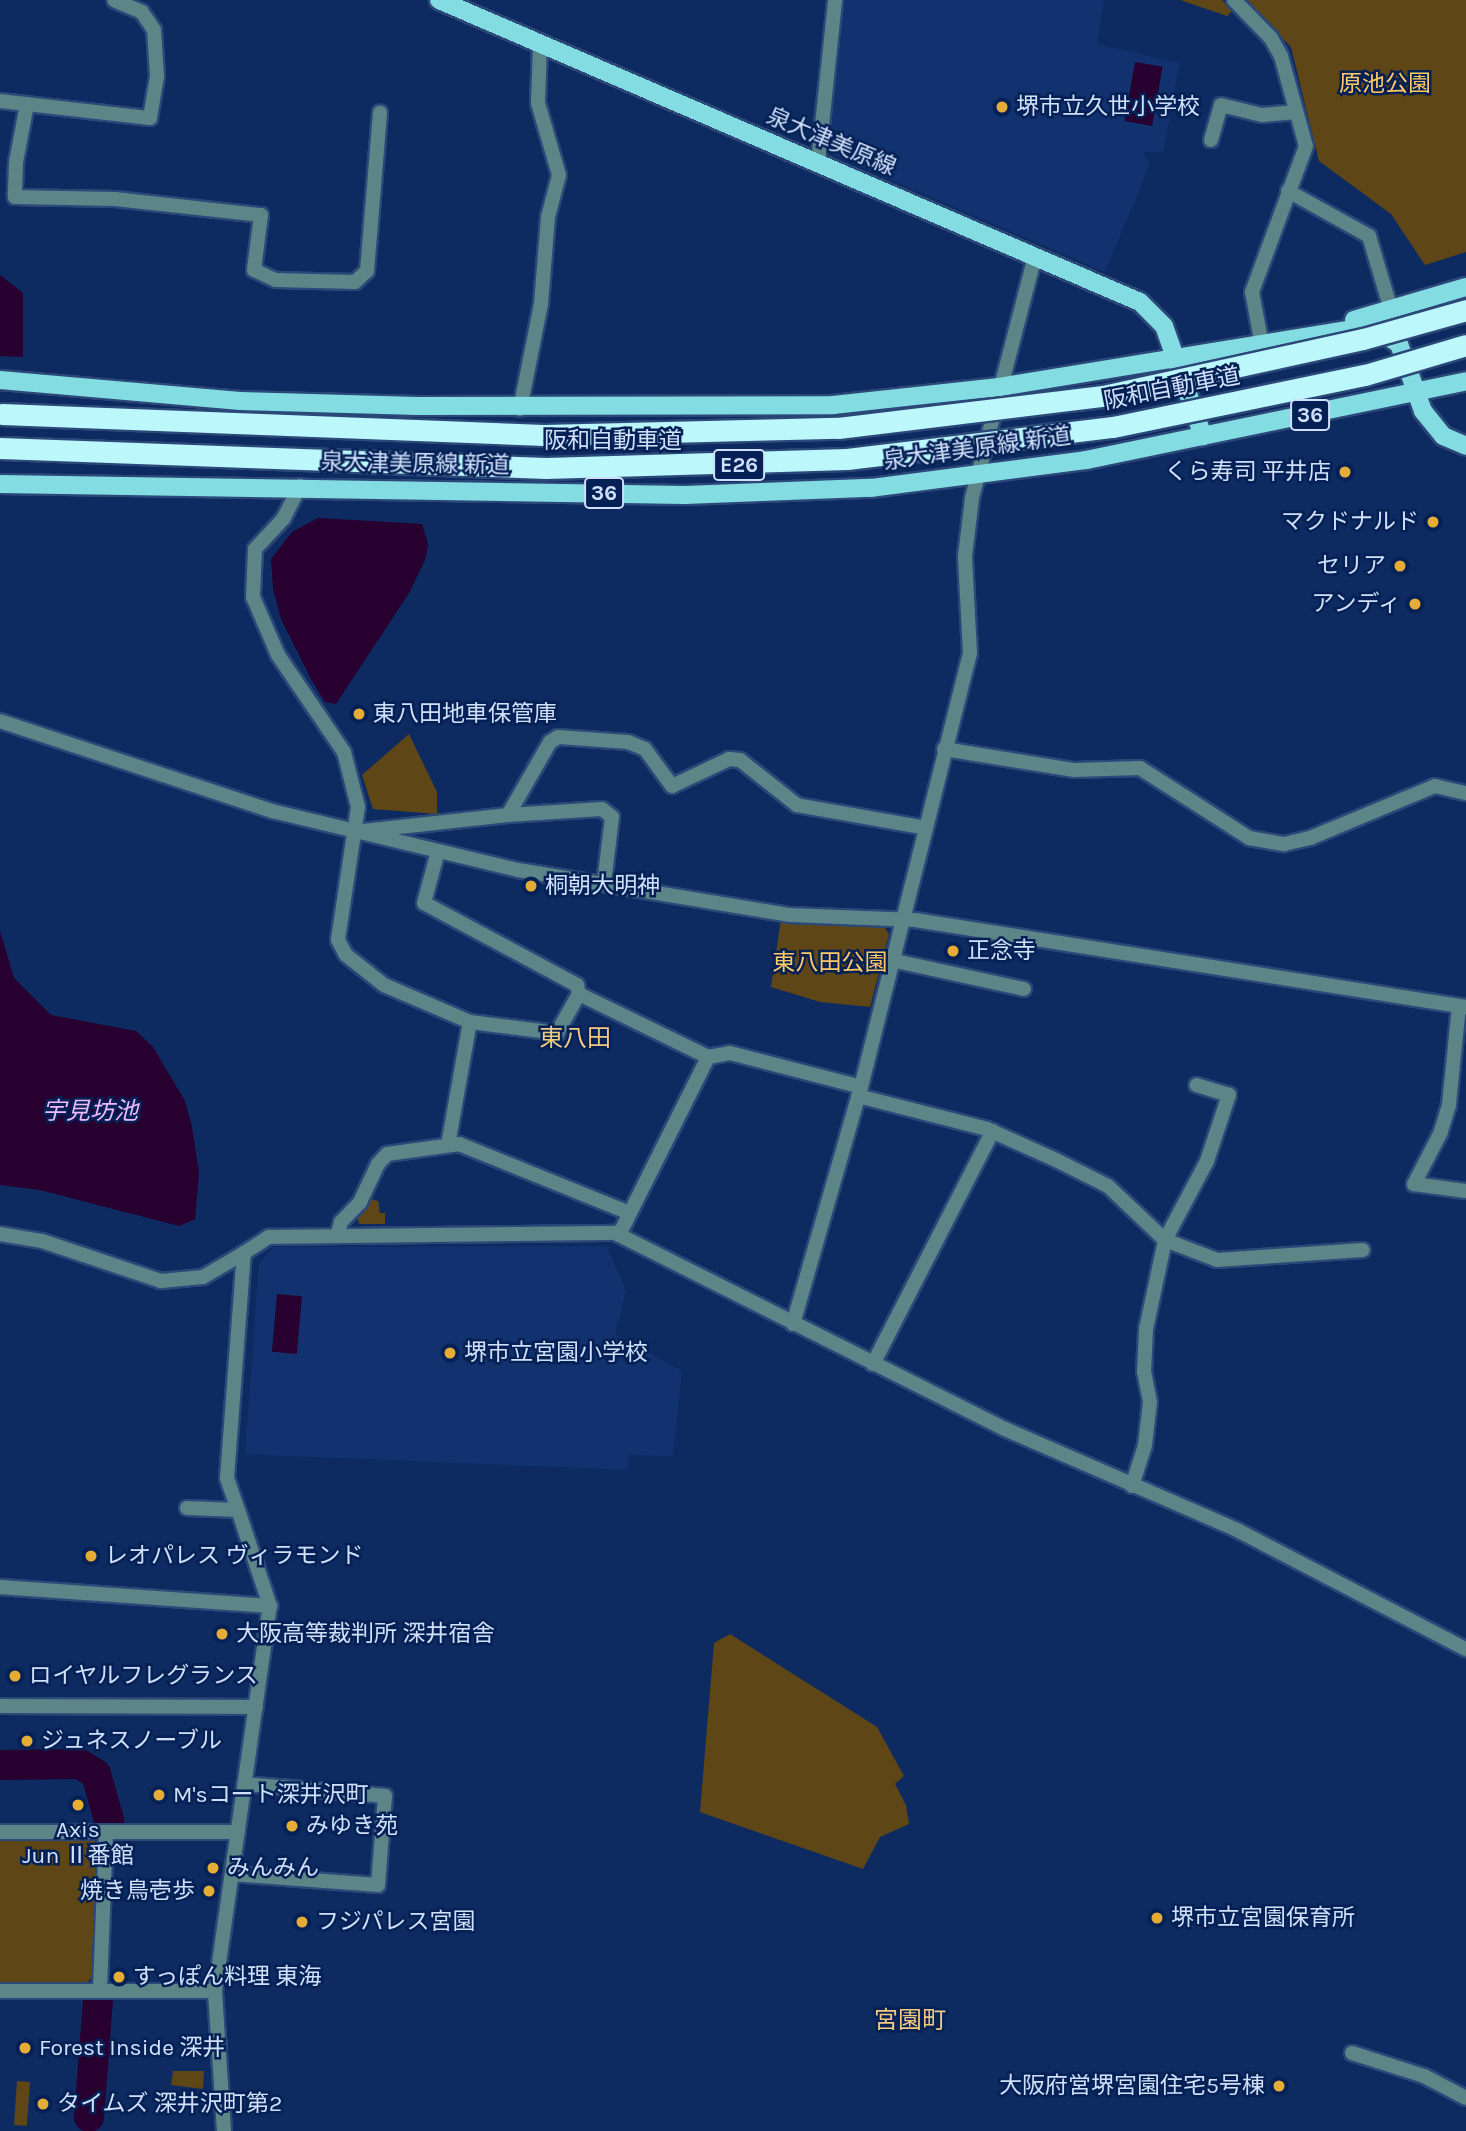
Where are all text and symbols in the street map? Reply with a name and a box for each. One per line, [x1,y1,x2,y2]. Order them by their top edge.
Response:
park label: 原池公園 [1339,70,1431,98]
place label: 堺市立久世小学校 [1016,93,1200,121]
marker: 堺市立久世小学校 [994,99,1010,115]
street label: 泉大津美原線 [762,102,900,182]
street label: 阪和自動車道 [1102,362,1242,416]
road number: 36 [1289,398,1331,432]
street label: 泉大津美原線 新道 [881,422,1073,476]
street label: 阪和自動車道 [544,427,682,455]
road number: E26 [713,448,765,482]
street label: 泉大津美原線 新道 [320,449,510,479]
place label: くら寿司 平井店 [1165,458,1331,486]
marker: くら寿司 平井店 [1337,464,1353,480]
road number: 36 [583,476,625,510]
place label: マクドナルド [1281,508,1419,536]
marker: マクドナルド [1425,514,1441,530]
place label: セリア [1317,552,1386,580]
marker: セリア [1392,558,1408,574]
place label: アンディ [1309,590,1401,618]
marker: アンディ [1407,596,1423,612]
place label: 東八田地車保管庫 [373,700,557,728]
marker: 東八田地車保管庫 [351,706,367,722]
place label: 桐朝大明神 [545,872,660,900]
marker: 桐朝大明神 [523,878,539,894]
place label: 正念寺 [967,937,1036,965]
marker: 正念寺 [945,943,961,959]
park label: 東八田公園 [773,949,887,977]
district label: 東八田 [539,1025,611,1053]
water label: 宇見坊池 [42,1098,138,1126]
place label: 堺市立宮園小学校 [464,1339,648,1367]
marker: 堺市立宮園小学校 [442,1345,458,1361]
place label: レオパレス ヴィラモンド [105,1542,363,1570]
marker: レオパレス ヴィラモンド [83,1548,99,1564]
place label: 大阪高等裁判所 深井宿舎 [236,1620,494,1648]
marker: 大阪高等裁判所 深井宿舎 [214,1626,230,1642]
place label: ロイヤルフレグランス [29,1662,259,1690]
marker: ロイヤルフレグランス [7,1668,23,1684]
place label: ジュネスノーブル [41,1727,225,1755]
marker: ジュネスノーブル [19,1733,35,1749]
place label: M'sコート深井沢町 [173,1781,369,1809]
marker: M'sコート深井沢町 [151,1787,167,1803]
marker: Axis Jun Ⅱ番館 [70,1797,86,1813]
place label: みゆき苑 [306,1812,398,1840]
place label: Axis Jun Ⅱ番館 [22,1816,134,1870]
marker: みゆき苑 [284,1818,300,1834]
place label: みんみん [227,1854,319,1882]
marker: みんみん [205,1860,221,1876]
place label: 焼き鳥壱歩 [80,1877,195,1905]
marker: 焼き鳥壱歩 [201,1883,217,1899]
place label: 堺市立宮園保育所 [1171,1904,1355,1932]
place label: フジパレス宮園 [316,1908,477,1936]
marker: 堺市立宮園保育所 [1149,1910,1165,1926]
marker: フジパレス宮園 [294,1914,310,1930]
place label: すっぽん料理 東海 [133,1963,322,1991]
marker: すっぽん料理 東海 [111,1969,127,1985]
district label: 宮園町 [874,2007,946,2035]
place label: Forest Inside 深井 [39,2034,225,2062]
marker: Forest Inside 深井 [17,2040,33,2056]
place label: 大阪府営堺宮園住宅5号棟 [999,2072,1265,2100]
marker: 大阪府営堺宮園住宅5号棟 [1271,2078,1287,2094]
place label: タイムズ 深井沢町第2 [57,2090,283,2118]
marker: タイムズ 深井沢町第2 [35,2096,51,2112]

